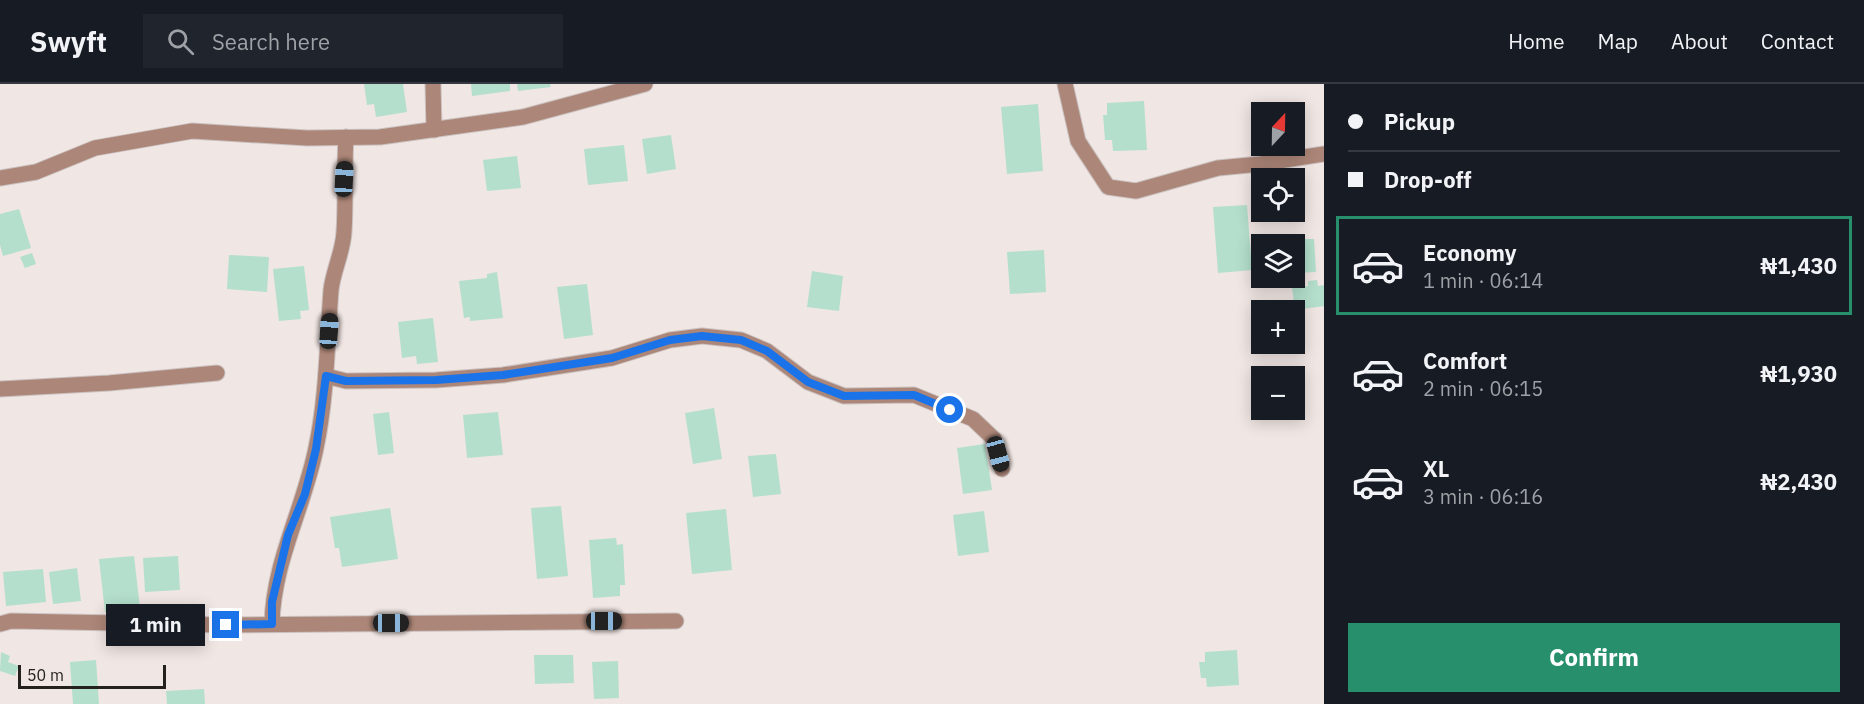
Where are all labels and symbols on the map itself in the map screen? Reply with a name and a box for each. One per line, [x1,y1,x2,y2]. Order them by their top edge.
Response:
north arrow [1251,102,1305,156]
car [334,161,354,197]
car [319,312,339,350]
route start [936,396,963,423]
car [985,434,1011,474]
callout: 1 min [106,604,205,646]
route end [212,611,239,638]
car [586,612,622,630]
car [373,614,409,632]
scale bar [18,662,166,690]

